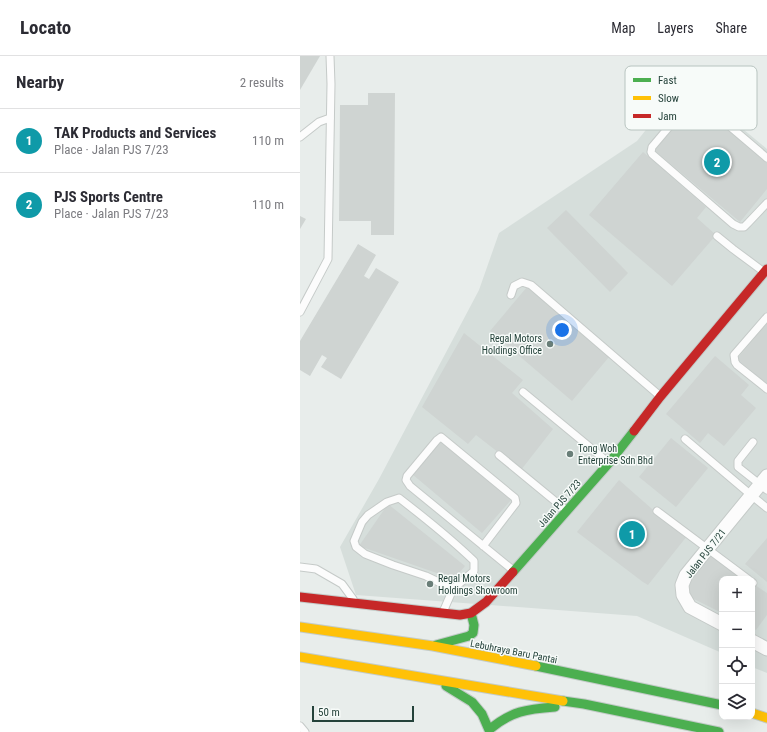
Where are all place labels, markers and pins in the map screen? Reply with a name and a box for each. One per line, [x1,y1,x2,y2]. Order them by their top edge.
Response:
pin: 2 [704,147,730,177]
place label: Regal Motors Holdings Office [482,333,542,356]
marker: Regal Motors Holdings Office [545,339,555,349]
place label: Tong Woh Enterprise Sdn Bhd [578,443,653,466]
marker: Tong Woh Enterprise Sdn Bhd [565,449,575,459]
pin: 1 [619,519,645,549]
place label: Regal Motors Holdings Showroom [438,573,517,596]
marker: Regal Motors Holdings Showroom [425,579,435,589]

